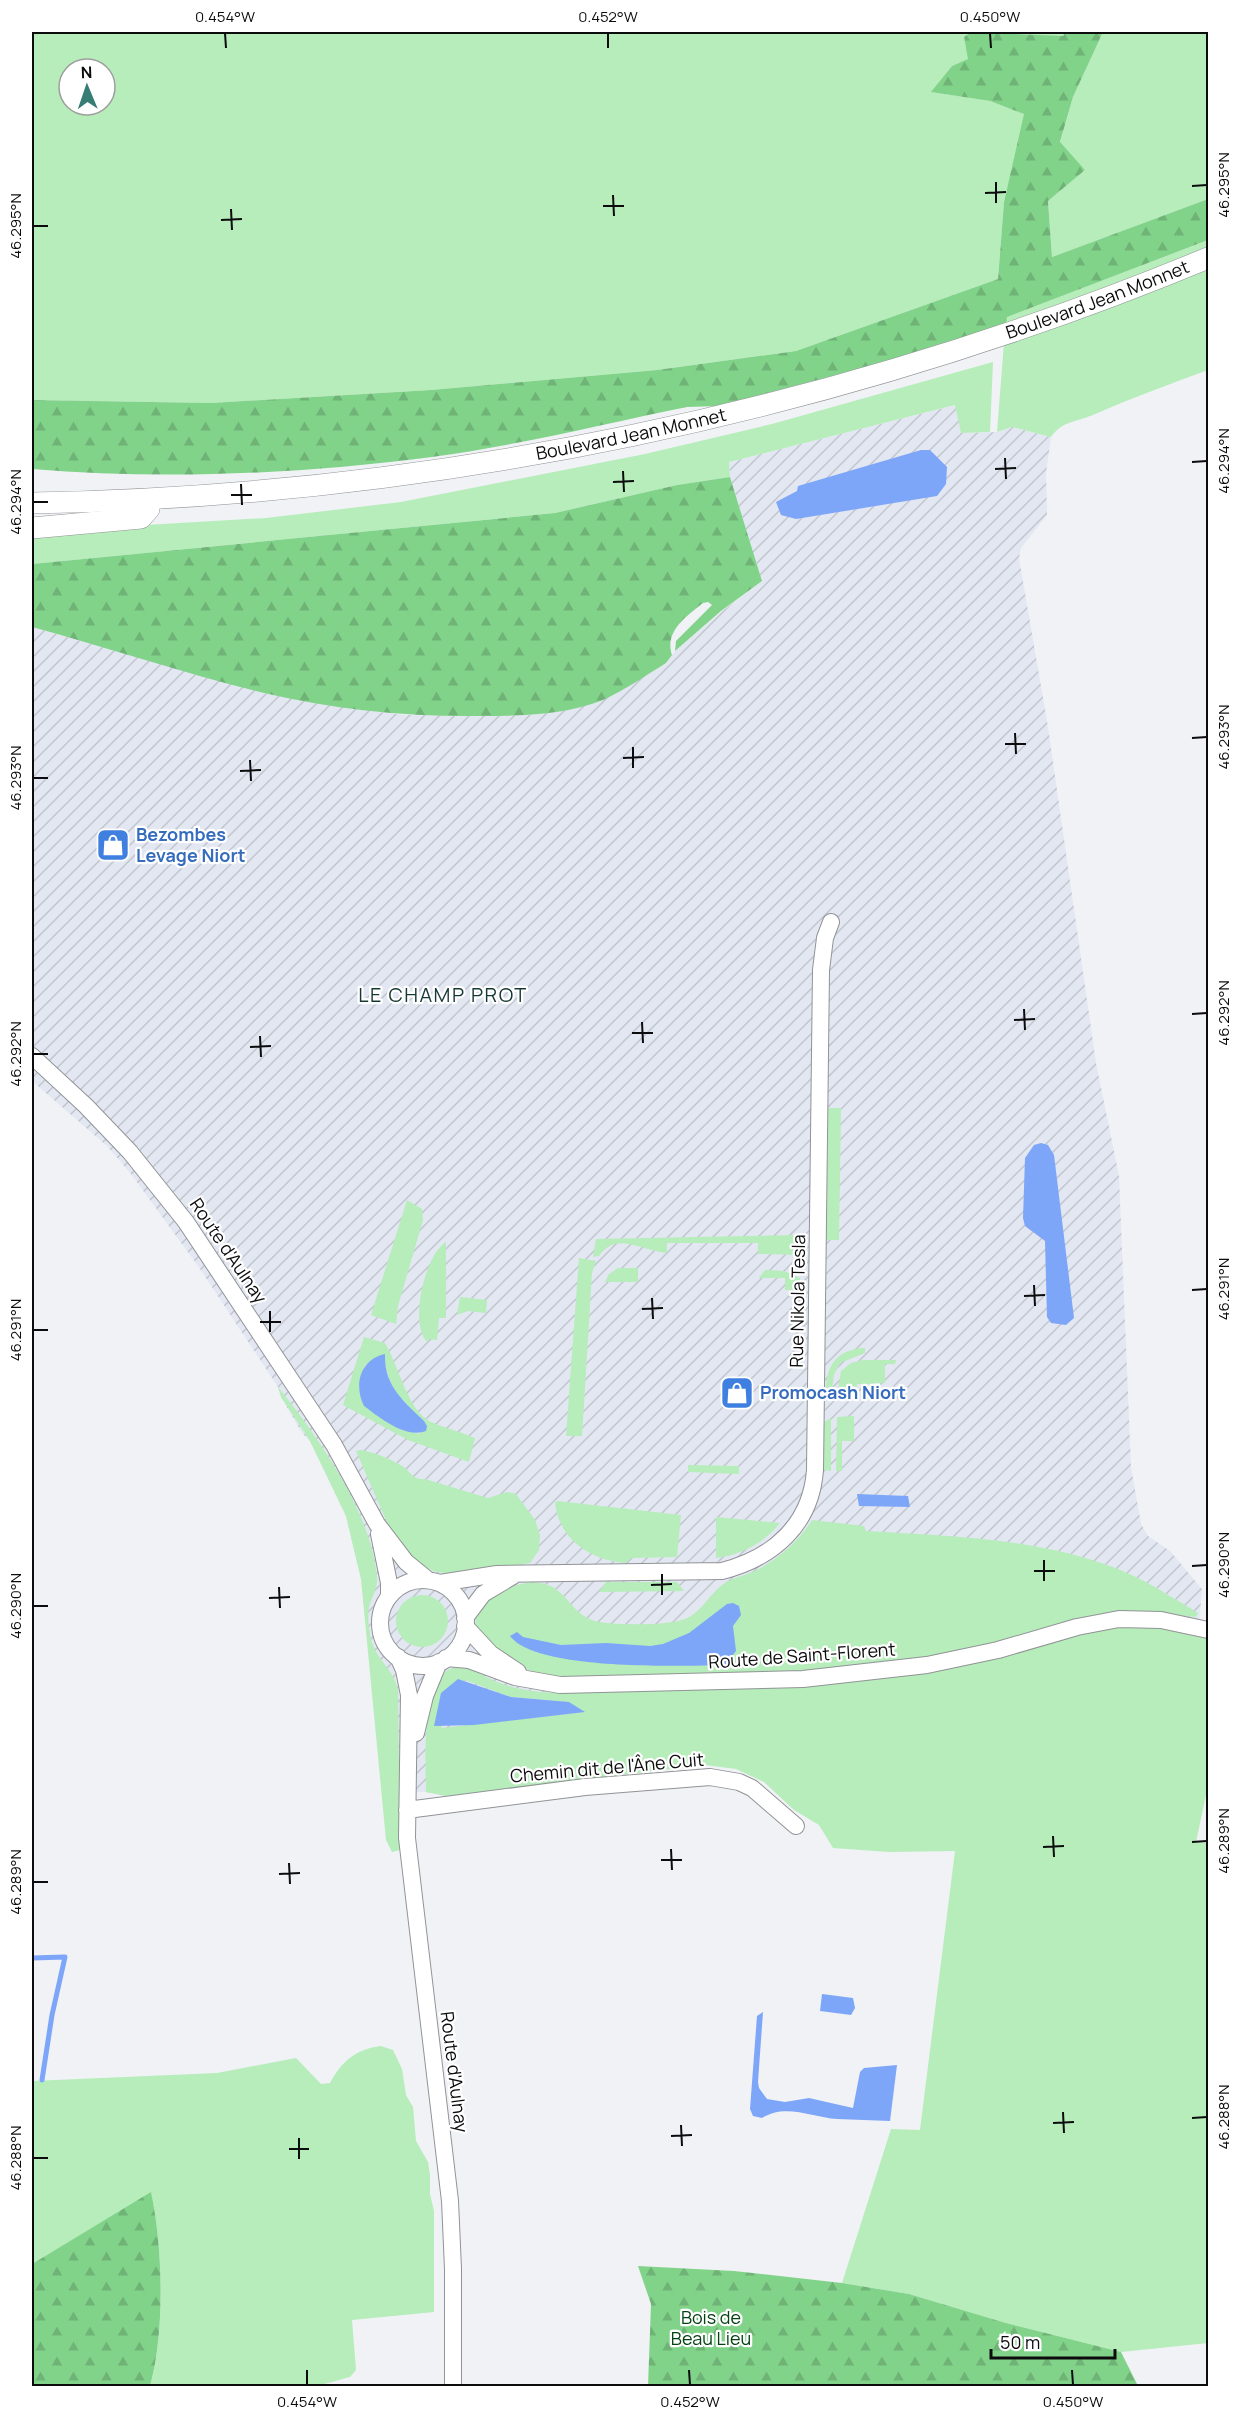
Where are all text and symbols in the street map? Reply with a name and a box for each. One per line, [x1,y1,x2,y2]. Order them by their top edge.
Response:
text: 0.454°W [195,6,255,27]
text: 0.452°W [578,6,638,27]
text: 0.450°W [960,6,1020,27]
north arrow [57,57,117,117]
text: N [80,61,93,83]
text: 46.295°N [1213,152,1234,218]
text: 46.295°N [5,193,26,259]
street label: Boulevard Jean Monnet [1002,254,1192,344]
street label: Boulevard Jean Monnet [534,402,728,465]
text: 46.294°N [1213,428,1234,494]
text: 46.294°N [5,469,26,535]
text: 46.293°N [1213,704,1234,770]
text: 46.293°N [5,745,26,811]
place label: Bezombes Levage Niort [136,822,245,867]
shop icon: Bezombes Levage Niort [95,827,131,863]
text: 46.292°N [1213,980,1234,1046]
district label: LE CHAMP PROT [358,981,528,1008]
text: 46.292°N [5,1021,26,1087]
street label: Route d'Aulnay [185,1193,273,1308]
street label: Rue Nikola Tesla [784,1234,810,1368]
text: 46.291°N [1213,1258,1234,1320]
text: 46.291°N [5,1299,26,1361]
shop icon: Promocash Niort [719,1375,755,1411]
place label: Promocash Niort [760,1380,906,1404]
text: 46.290°N [1213,1532,1234,1598]
text: 46.290°N [5,1573,26,1639]
street label: Route de Saint-Florent [708,1636,896,1674]
street label: Chemin dit de l'Âne Cuit [509,1747,705,1787]
text: 46.289°N [1213,1808,1234,1874]
text: 46.289°N [5,1849,26,1915]
street label: Route d'Aulnay [436,2010,474,2134]
text: 46.288°N [1213,2085,1234,2149]
text: 46.288°N [5,2126,26,2190]
park label: Bois de Beau Lieu [671,2305,751,2350]
scale bar [991,2322,1116,2360]
text: 50 m [1000,2330,1040,2354]
text: 0.454°W [277,2391,337,2412]
text: 0.452°W [660,2391,720,2412]
text: 0.450°W [1043,2391,1103,2412]

